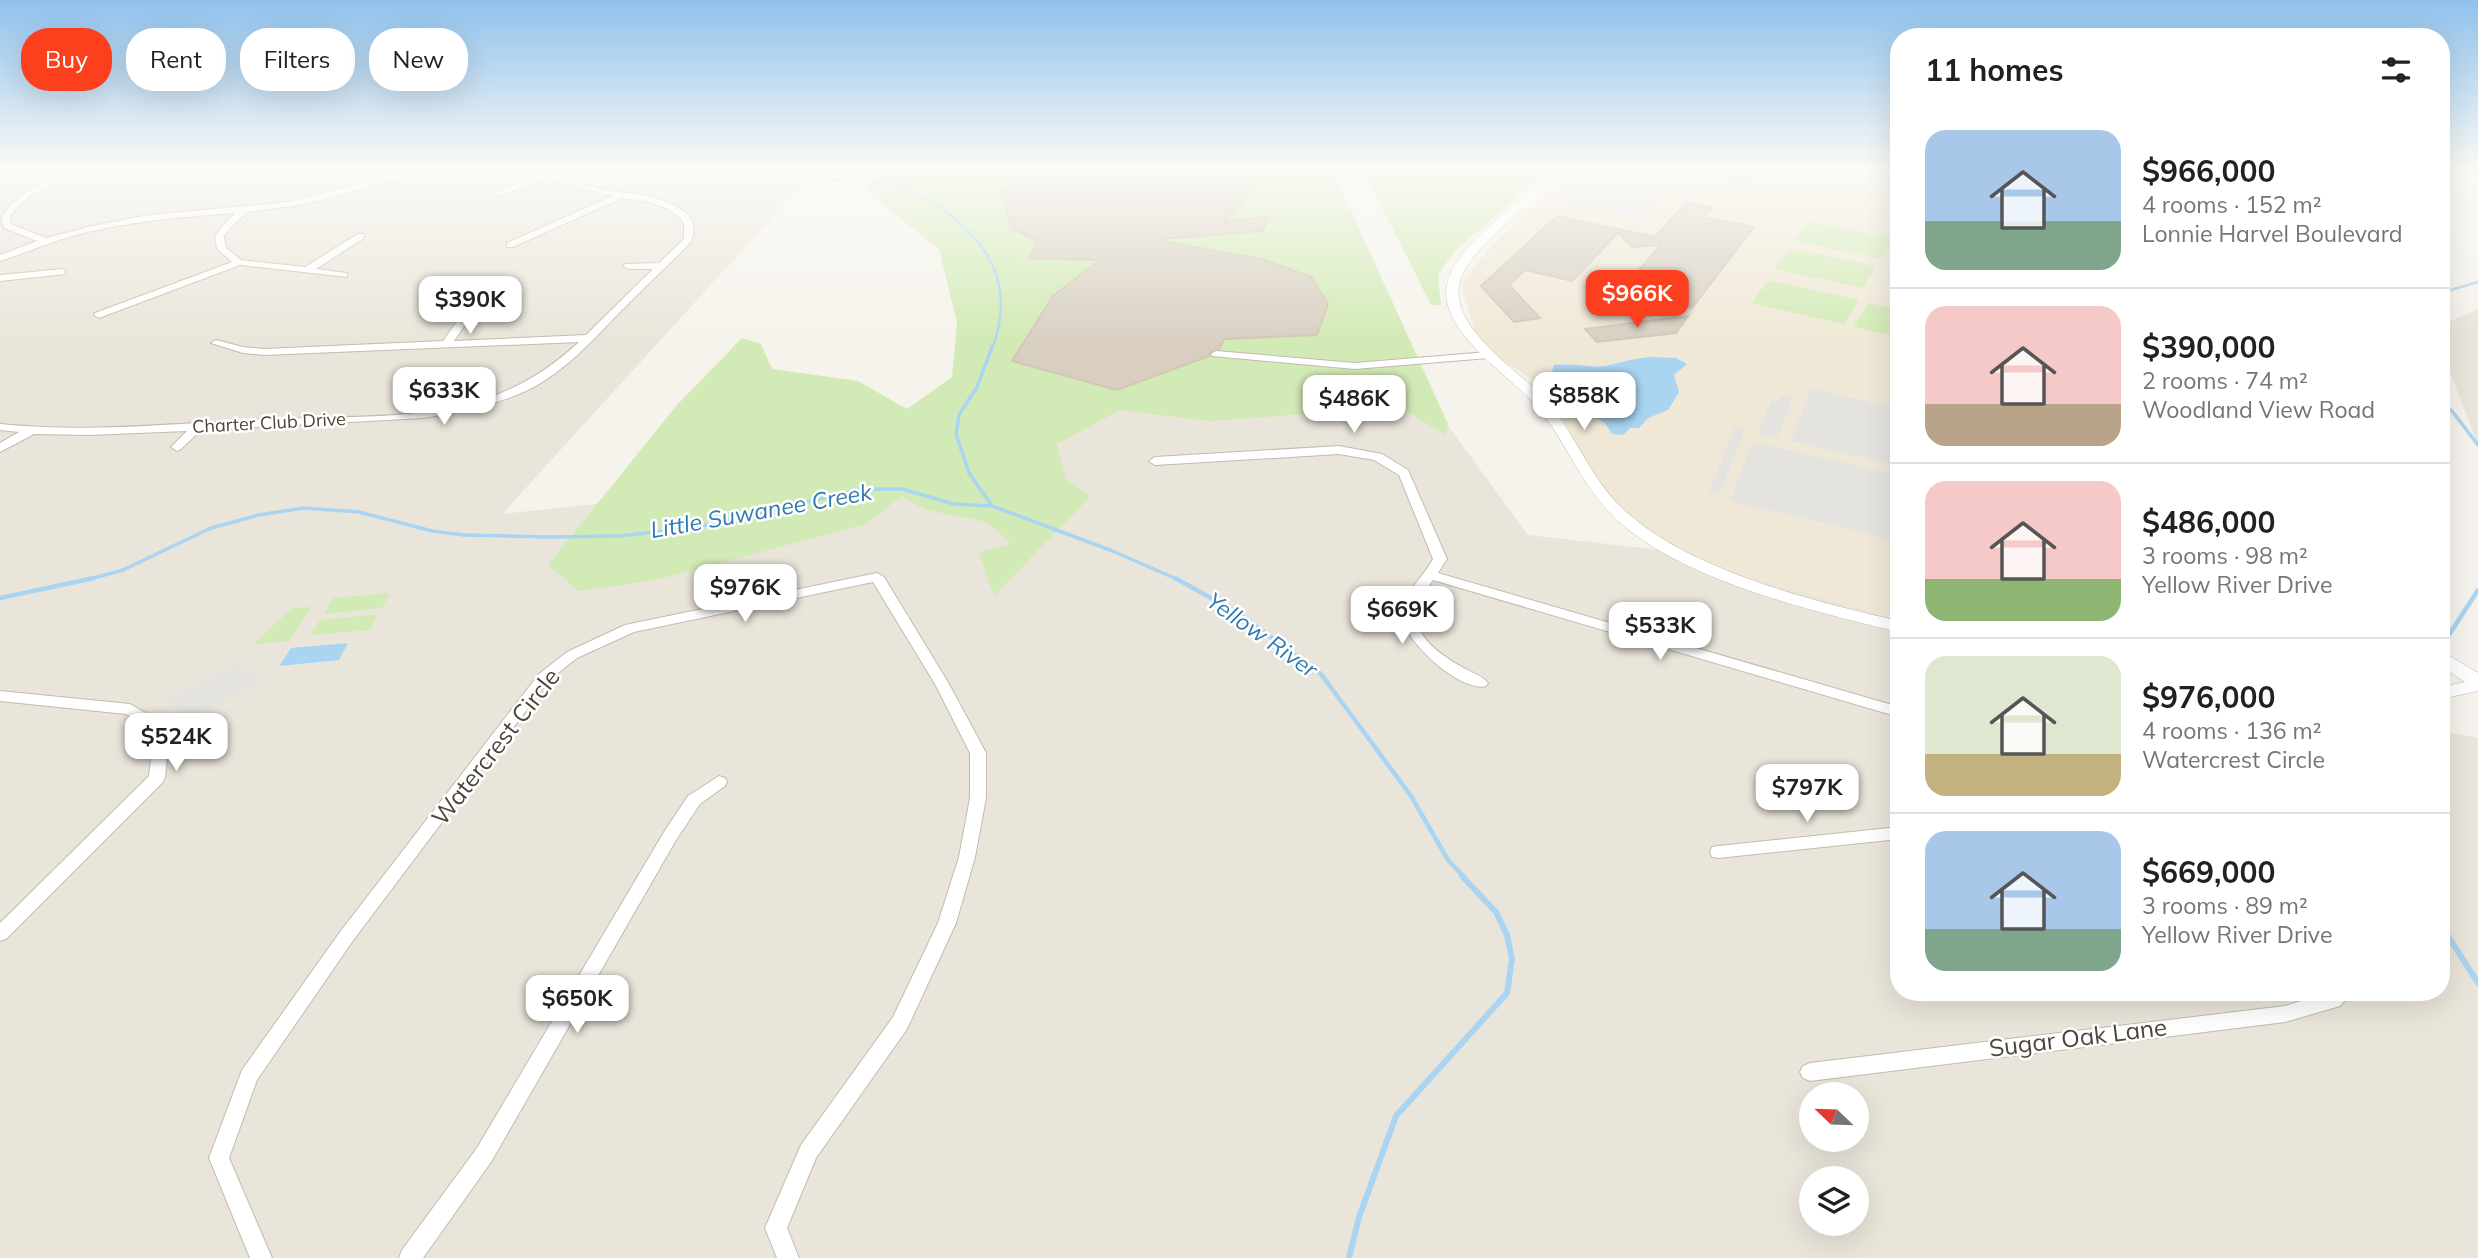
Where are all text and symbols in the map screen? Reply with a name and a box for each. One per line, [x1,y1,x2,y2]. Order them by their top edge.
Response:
chip: Buy [21,28,112,91]
chip: Rent [126,28,226,91]
chip: Filters [240,28,355,91]
chip: New [369,28,468,91]
text: 11 homes [1925,51,2064,89]
icon: filters [2377,51,2415,89]
text: $966,000 [2142,152,2275,190]
icon: home [1981,158,2065,242]
text: 4 rooms · 152 m² [2142,190,2322,219]
text: Lonnie Harvel Boulevard [2142,219,2403,248]
pin: $966K [1588,270,1686,330]
pin: $390K [421,276,519,336]
text: $966K [1602,278,1672,307]
text: $390K [435,284,505,313]
text: $390,000 [2142,328,2275,366]
icon: home [1981,334,2065,418]
text: 2 rooms · 74 m² [2142,366,2308,395]
pin: $633K [395,368,493,427]
pin: $858K [1535,372,1633,432]
text: $633K [409,375,479,404]
pin: $486K [1305,376,1403,435]
text: $858K [1549,380,1619,409]
text: $486K [1319,383,1389,412]
text: Woodland View Road [2142,395,2375,424]
street label: Charter Club Drive [192,407,346,438]
water label: Little Suwanee Creek [648,477,875,544]
text: $486,000 [2142,503,2275,541]
icon: home [1981,509,2065,593]
text: 3 rooms · 98 m² [2142,541,2308,570]
pin: $976K [696,564,794,624]
text: Yellow River Drive [2142,570,2332,599]
text: $976K [710,572,780,601]
water label: Yellow River [1201,586,1325,684]
pin: $669K [1353,586,1451,646]
text: $669K [1367,594,1437,623]
pin: $533K [1611,602,1709,662]
text: $533K [1625,610,1695,639]
street label: Watercrest Circle [425,662,566,831]
text: $976,000 [2142,678,2275,716]
icon: home [1981,684,2065,768]
pin: $524K [127,714,225,773]
text: 4 rooms · 136 m² [2142,716,2322,745]
text: $524K [141,721,211,750]
text: Watercrest Circle [2142,745,2325,774]
pin: $797K [1758,764,1856,824]
text: $797K [1772,772,1842,801]
text: $669,000 [2142,853,2275,891]
icon: home [1981,859,2065,943]
text: 3 rooms · 89 m² [2142,891,2308,920]
text: Yellow River Drive [2142,920,2332,949]
pin: $650K [528,976,626,1035]
text: $650K [542,983,612,1012]
street label: Sugar Oak Lane [1987,1011,2168,1063]
north arrow [1799,1082,1869,1152]
map controls [1799,1082,1869,1236]
button: layers [1799,1166,1869,1236]

